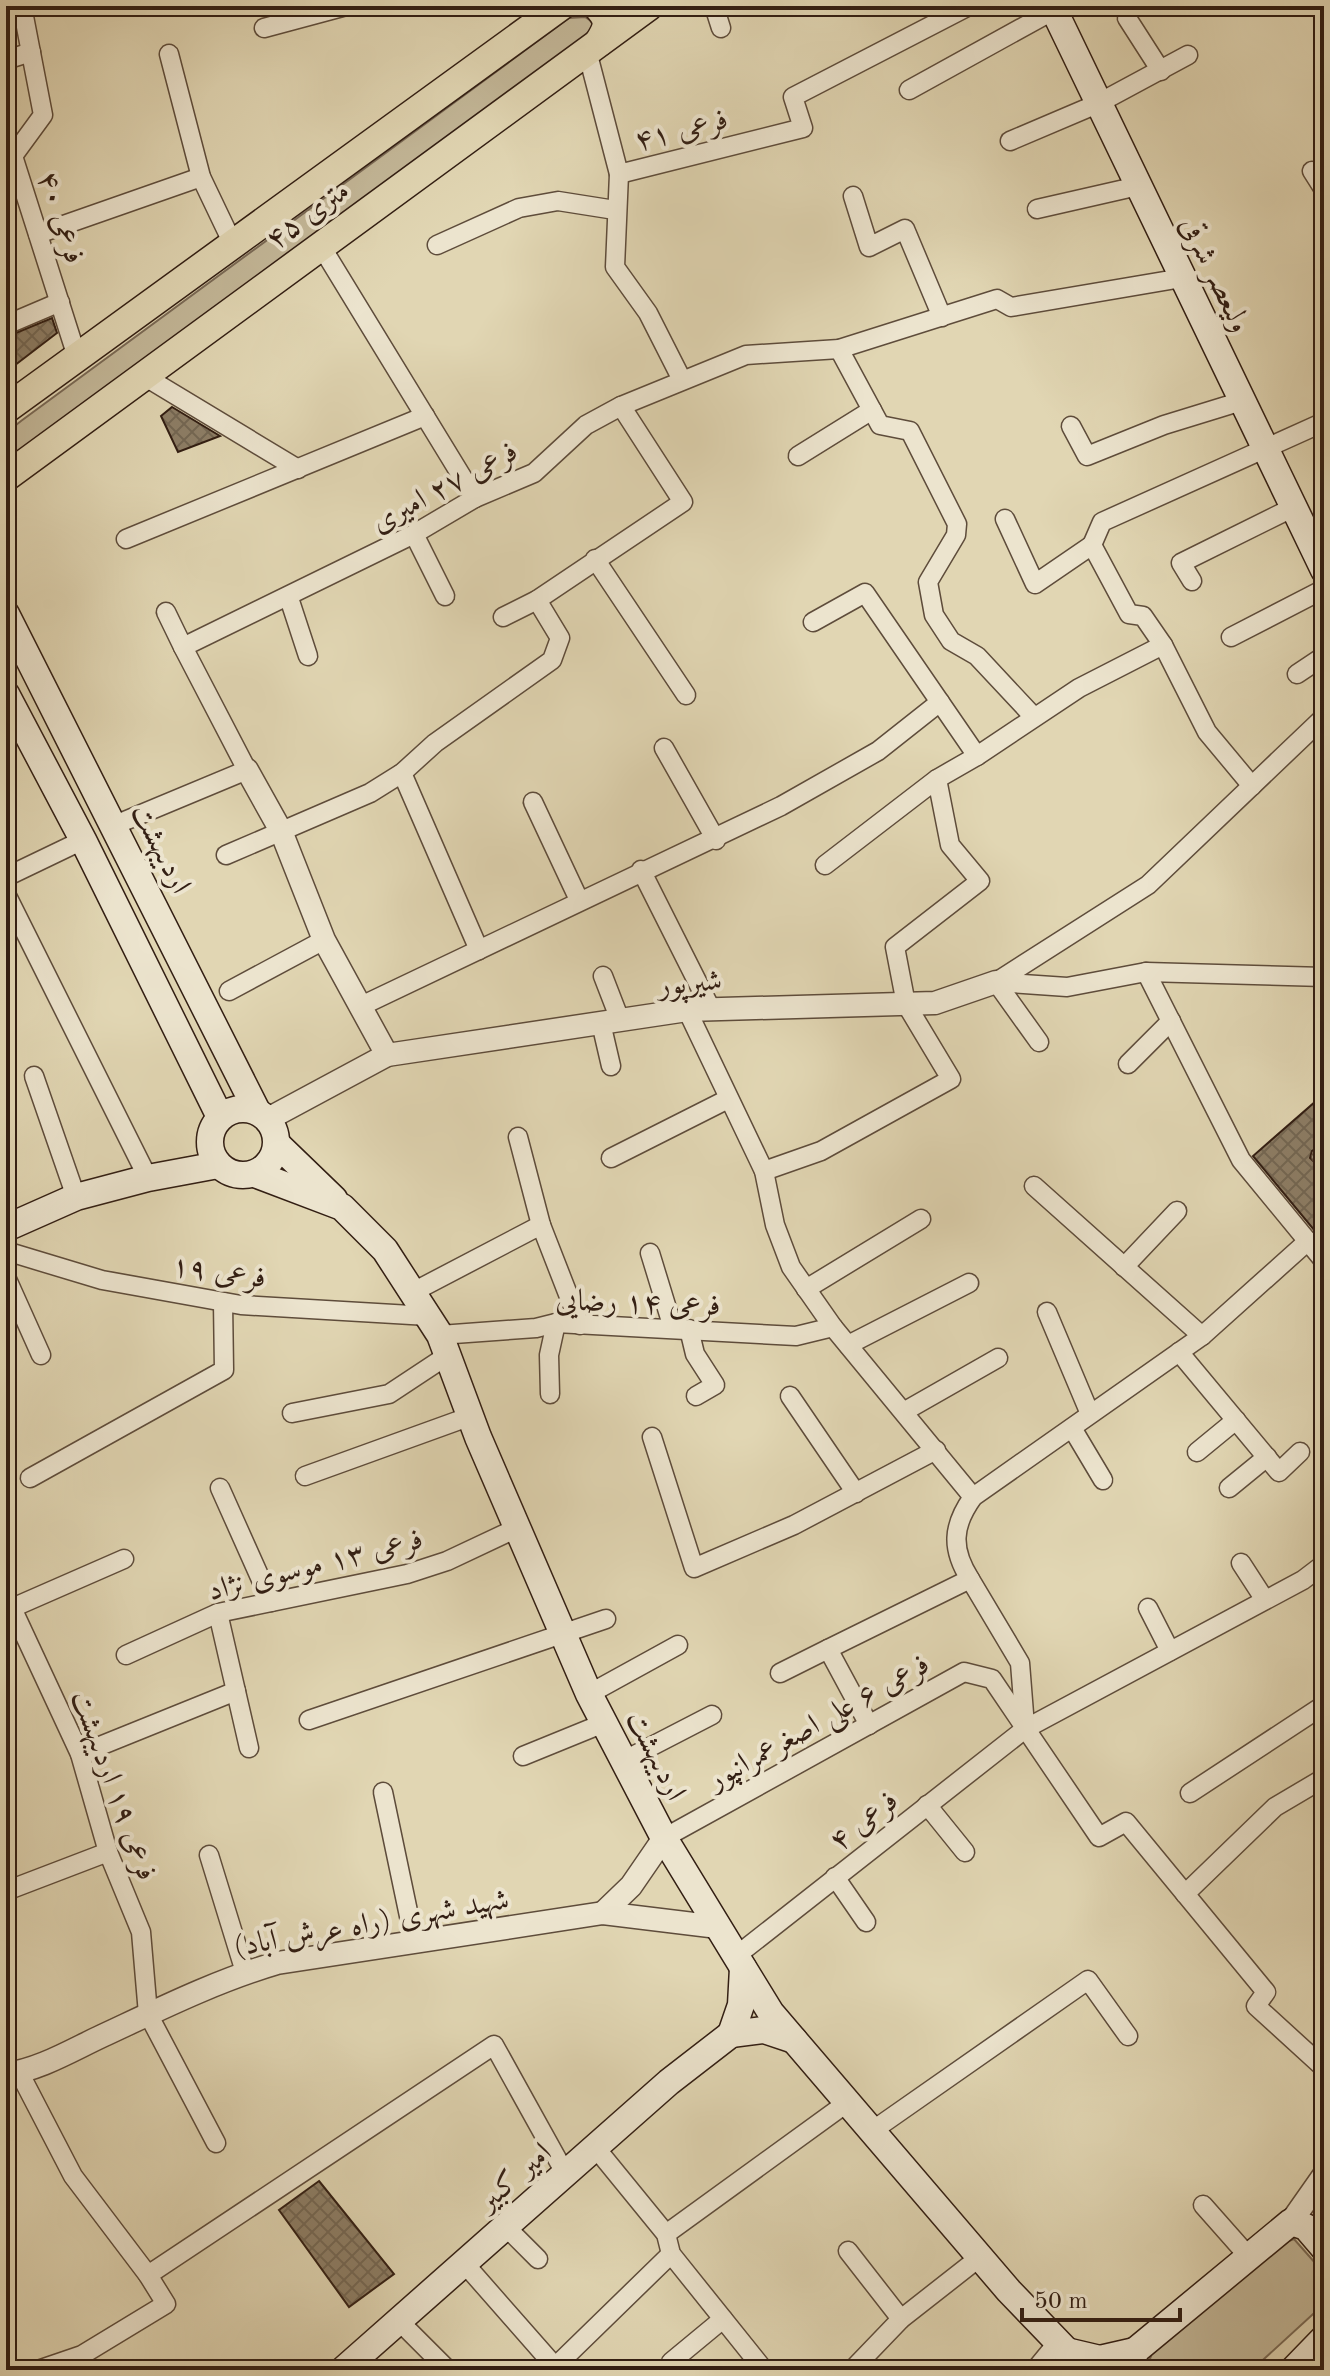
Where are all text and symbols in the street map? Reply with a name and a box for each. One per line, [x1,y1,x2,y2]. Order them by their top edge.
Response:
street label: فرعی ۴۱ [632,105,732,159]
street label: فرعی ۴۰ [29,168,89,268]
street label: ۴۵ متری [261,176,355,256]
street label: ولیعصر شرقی [1171,212,1256,339]
street label: فرعی ۲۷ امیری [367,437,524,541]
street label: اردیبهشت [123,799,195,900]
street label: شیرپور [654,966,724,1006]
street label: فرعی ۱۹ [169,1252,268,1296]
street label: فرعی ۱۴ رضایی [555,1286,721,1325]
street label: فرعی ۱‍۳ موسوی نژاد [205,1525,426,1609]
street label: فرعی ۶ علی اصغرعمرانپور [701,1650,937,1802]
street label: فرعی ۱۹ اردیبهشت [63,1687,161,1885]
street label: اردیبهشت [618,1706,690,1807]
street label: فرعی ۴ [825,1786,905,1859]
street label: شهید شهری (راه عرش آباد) [230,1880,512,1967]
street label: امیر کبیر [471,2138,558,2220]
scale bar [1022,2272,1180,2322]
text: 50 m [1034,2290,1088,2314]

